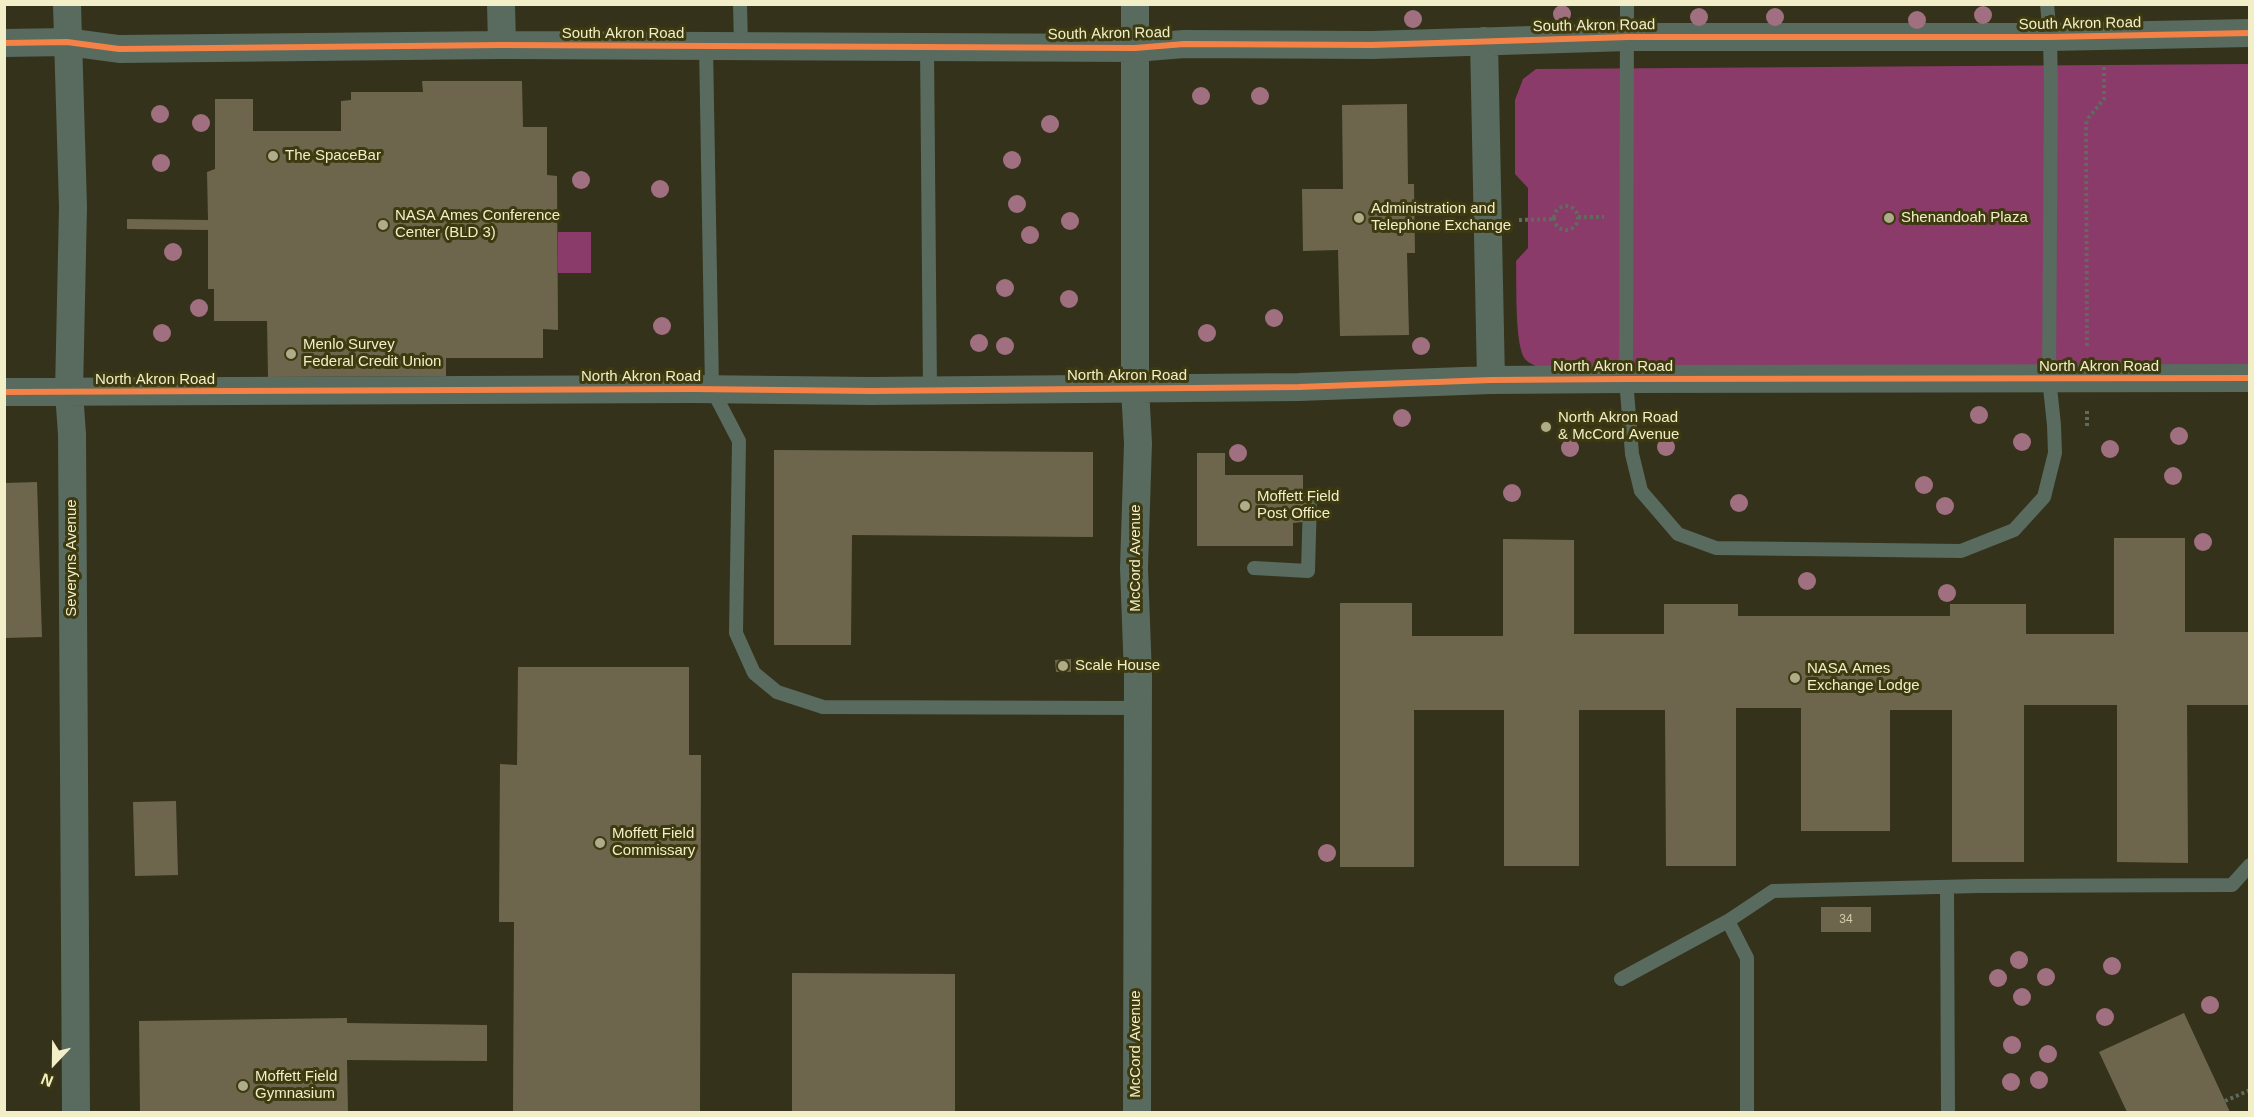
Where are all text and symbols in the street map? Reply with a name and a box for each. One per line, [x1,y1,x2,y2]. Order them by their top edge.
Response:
street label: South Akron Road [2019,14,2141,34]
street label: South Akron Road [1533,16,1655,36]
street label: South Akron Road [1048,24,1170,44]
street label: South Akron Road [562,25,684,43]
place label: The SpaceBar [285,147,381,165]
marker: The SpaceBar [266,149,280,163]
place label: Administration and Telephone Exchange [1371,200,1511,235]
place label: NASA Ames Conference Center (BLD 3) [395,207,560,242]
place label: Shenandoah Plaza [1901,209,2028,227]
marker: Administration and Telephone Exchange [1352,211,1366,225]
marker: Shenandoah Plaza [1882,211,1896,225]
marker: NASA Ames Conference Center (BLD 3) [376,218,390,232]
place label: Menlo Survey Federal Credit Union [303,336,441,371]
marker: Menlo Survey Federal Credit Union [284,347,298,361]
street label: North Akron Road [1553,358,1673,376]
street label: North Akron Road [2039,358,2159,376]
street label: North Akron Road [1067,367,1187,385]
street label: North Akron Road [581,368,701,386]
street label: North Akron Road [95,371,215,389]
place label: North Akron Road & McCord Avenue [1558,409,1679,444]
marker: North Akron Road & McCord Avenue [1539,420,1553,434]
place label: Moffett Field Post Office [1257,488,1339,523]
street label: Severyns Avenue [63,499,81,617]
marker: Moffett Field Post Office [1238,499,1252,513]
street label: McCord Avenue [1127,504,1145,612]
place label: Scale House [1075,657,1160,675]
marker: Scale House [1056,659,1070,673]
place label: NASA Ames Exchange Lodge [1807,660,1920,695]
marker: NASA Ames Exchange Lodge [1788,671,1802,685]
place label: Moffett Field Commissary [612,825,695,860]
marker: Moffett Field Commissary [593,836,607,850]
house number: 34 [1839,913,1853,927]
street label: McCord Avenue [1127,990,1145,1098]
north arrow [24,1033,84,1093]
place label: Moffett Field Gymnasium [255,1068,337,1103]
text: N [39,1070,56,1090]
marker: Moffett Field Gymnasium [236,1079,250,1093]

